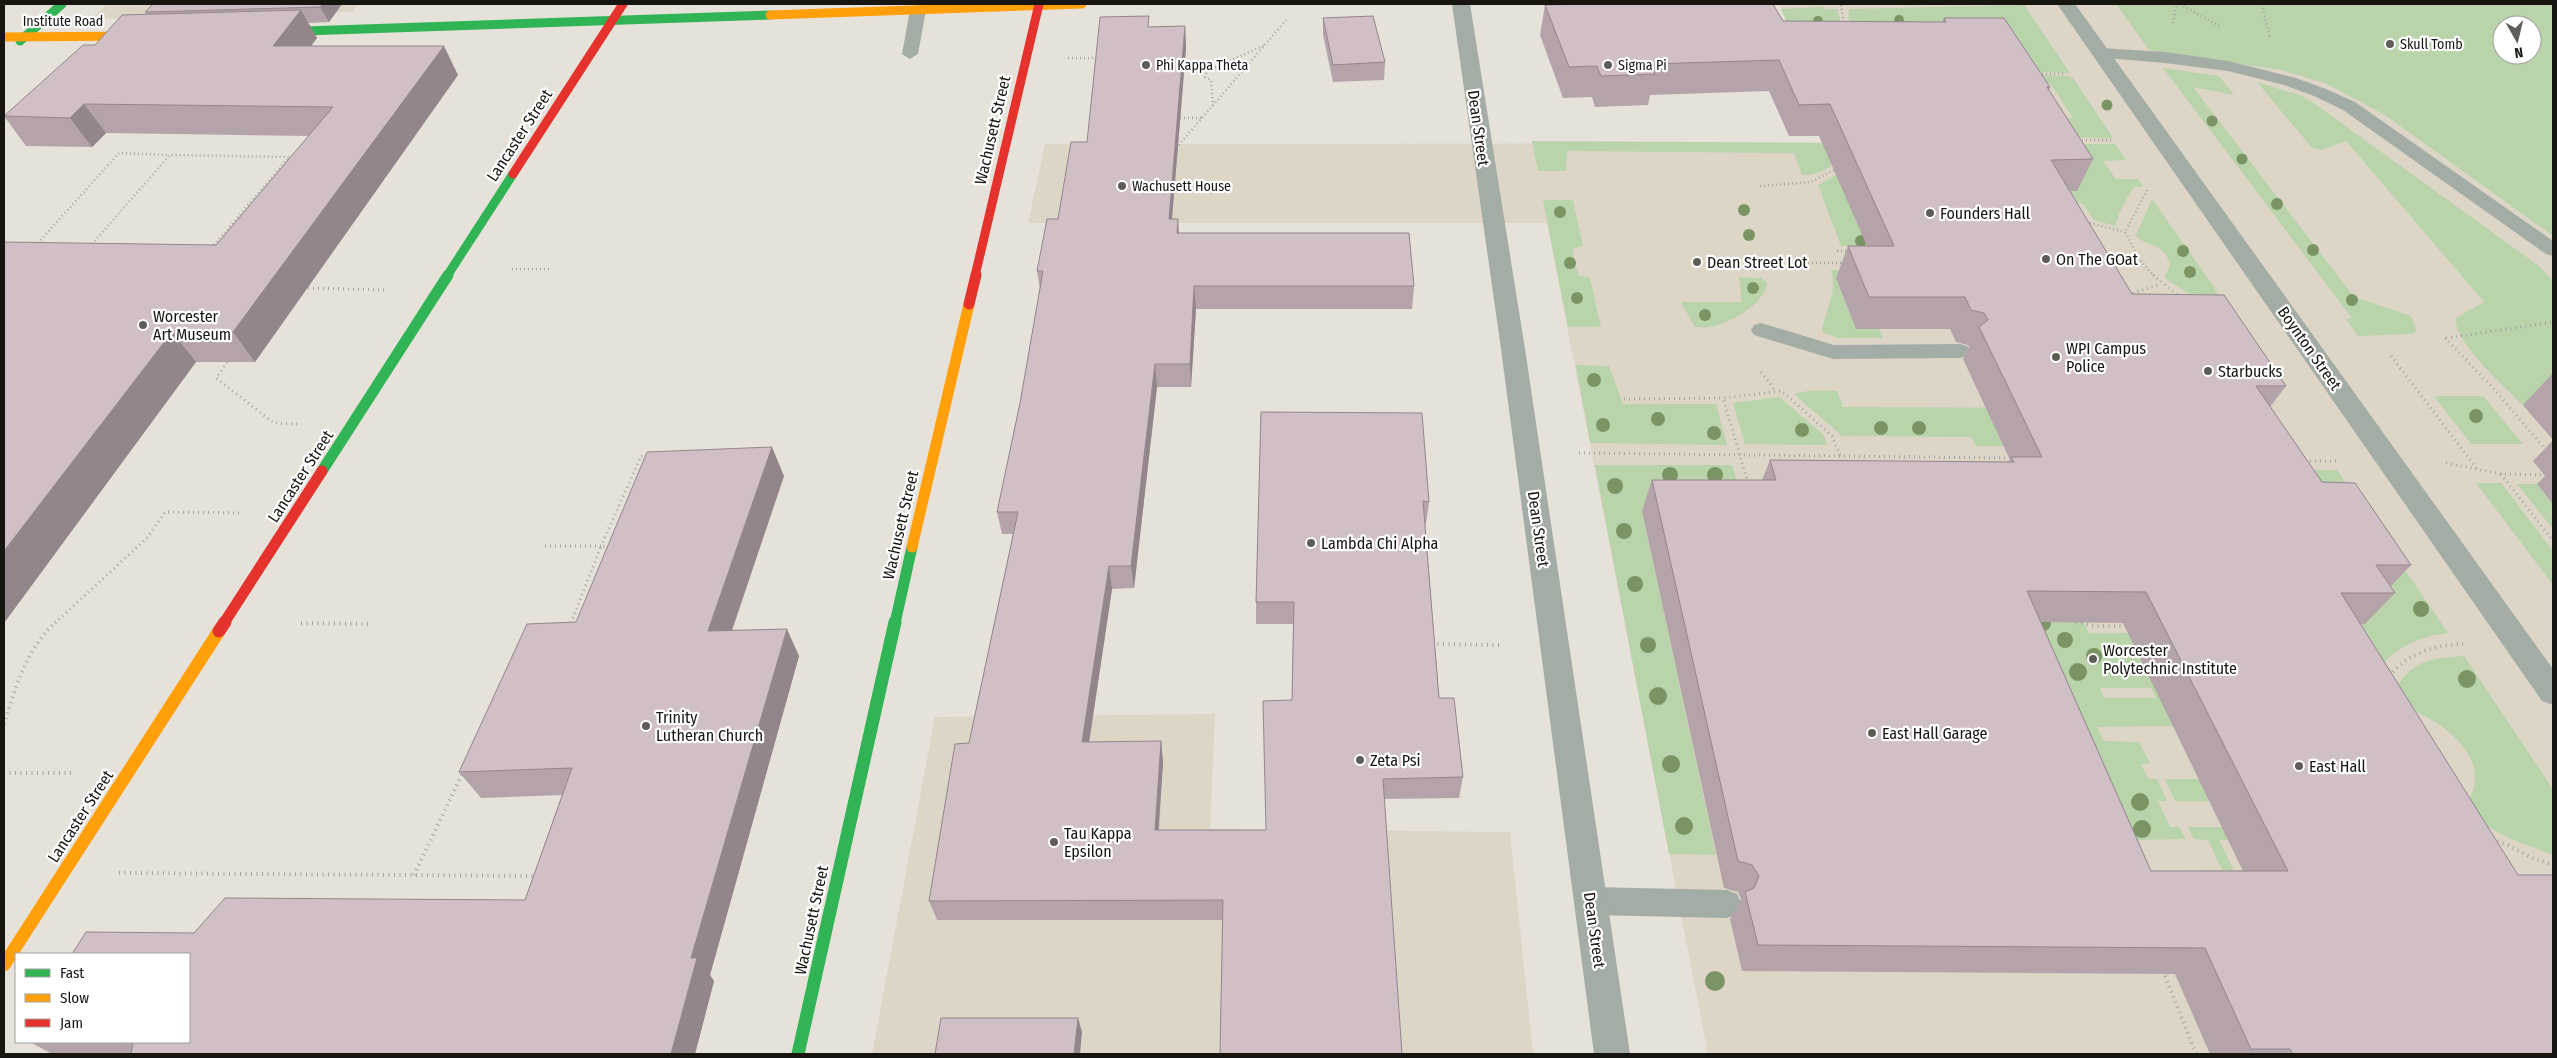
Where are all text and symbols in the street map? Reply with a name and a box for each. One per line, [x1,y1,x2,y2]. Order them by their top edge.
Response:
street label: Institute Road [23,13,103,30]
north arrow [2492,15,2542,65]
place label: Skull Tomb [2400,36,2463,53]
marker: Skull Tomb [2384,38,2396,50]
text: N [2513,43,2524,61]
place label: Phi Kappa Theta [1156,57,1249,74]
place label: Sigma Pi [1618,57,1667,74]
marker: Phi Kappa Theta [1140,59,1152,71]
marker: Sigma Pi [1602,59,1614,71]
street label: Wachusett Street [971,73,1014,186]
street label: Lancaster Street [483,85,557,185]
street label: Dean Street [1464,89,1493,168]
place label: Wachusett House [1132,178,1231,195]
marker: Wachusett House [1116,180,1128,192]
place label: Founders Hall [1940,204,2030,223]
marker: Founders Hall [1924,207,1936,219]
place label: On The GOat [2056,250,2139,269]
place label: Dean Street Lot [1707,253,1808,272]
marker: On The GOat [2040,253,2052,265]
marker: Dean Street Lot [1691,256,1703,268]
street label: Boynton Street [2274,303,2346,394]
place label: Worcester Art Museum [153,307,231,344]
marker: Worcester Art Museum [137,319,149,331]
place label: WPI Campus Police [2066,339,2146,376]
marker: WPI Campus Police [2050,351,2062,363]
place label: Starbucks [2218,362,2283,381]
marker: Starbucks [2202,365,2214,377]
street label: Lancaster Street [264,426,338,526]
street label: Wachusett Street [879,468,922,581]
street label: Dean Street [1524,490,1553,569]
place label: Lambda Chi Alpha [1321,534,1439,553]
marker: Lambda Chi Alpha [1305,537,1317,549]
place label: Worcester Polytechnic Institute [2103,641,2237,678]
marker: Worcester Polytechnic Institute [2087,653,2099,665]
place label: Trinity Lutheran Church [656,708,763,745]
marker: Trinity Lutheran Church [640,720,652,732]
place label: East Hall Garage [1882,724,1987,743]
marker: East Hall Garage [1866,727,1878,739]
place label: Zeta Psi [1370,751,1421,770]
marker: Zeta Psi [1354,754,1366,766]
place label: East Hall [2309,757,2366,776]
marker: East Hall [2293,760,2305,772]
street label: Lancaster Street [44,766,118,866]
place label: Tau Kappa Epsilon [1064,824,1132,861]
marker: Tau Kappa Epsilon [1048,836,1060,848]
street label: Wachusett Street [791,863,833,977]
street label: Dean Street [1580,891,1609,970]
legend [15,953,190,1043]
text: Fast [60,964,84,982]
text: Slow [60,989,89,1007]
text: Jam [60,1014,83,1032]

